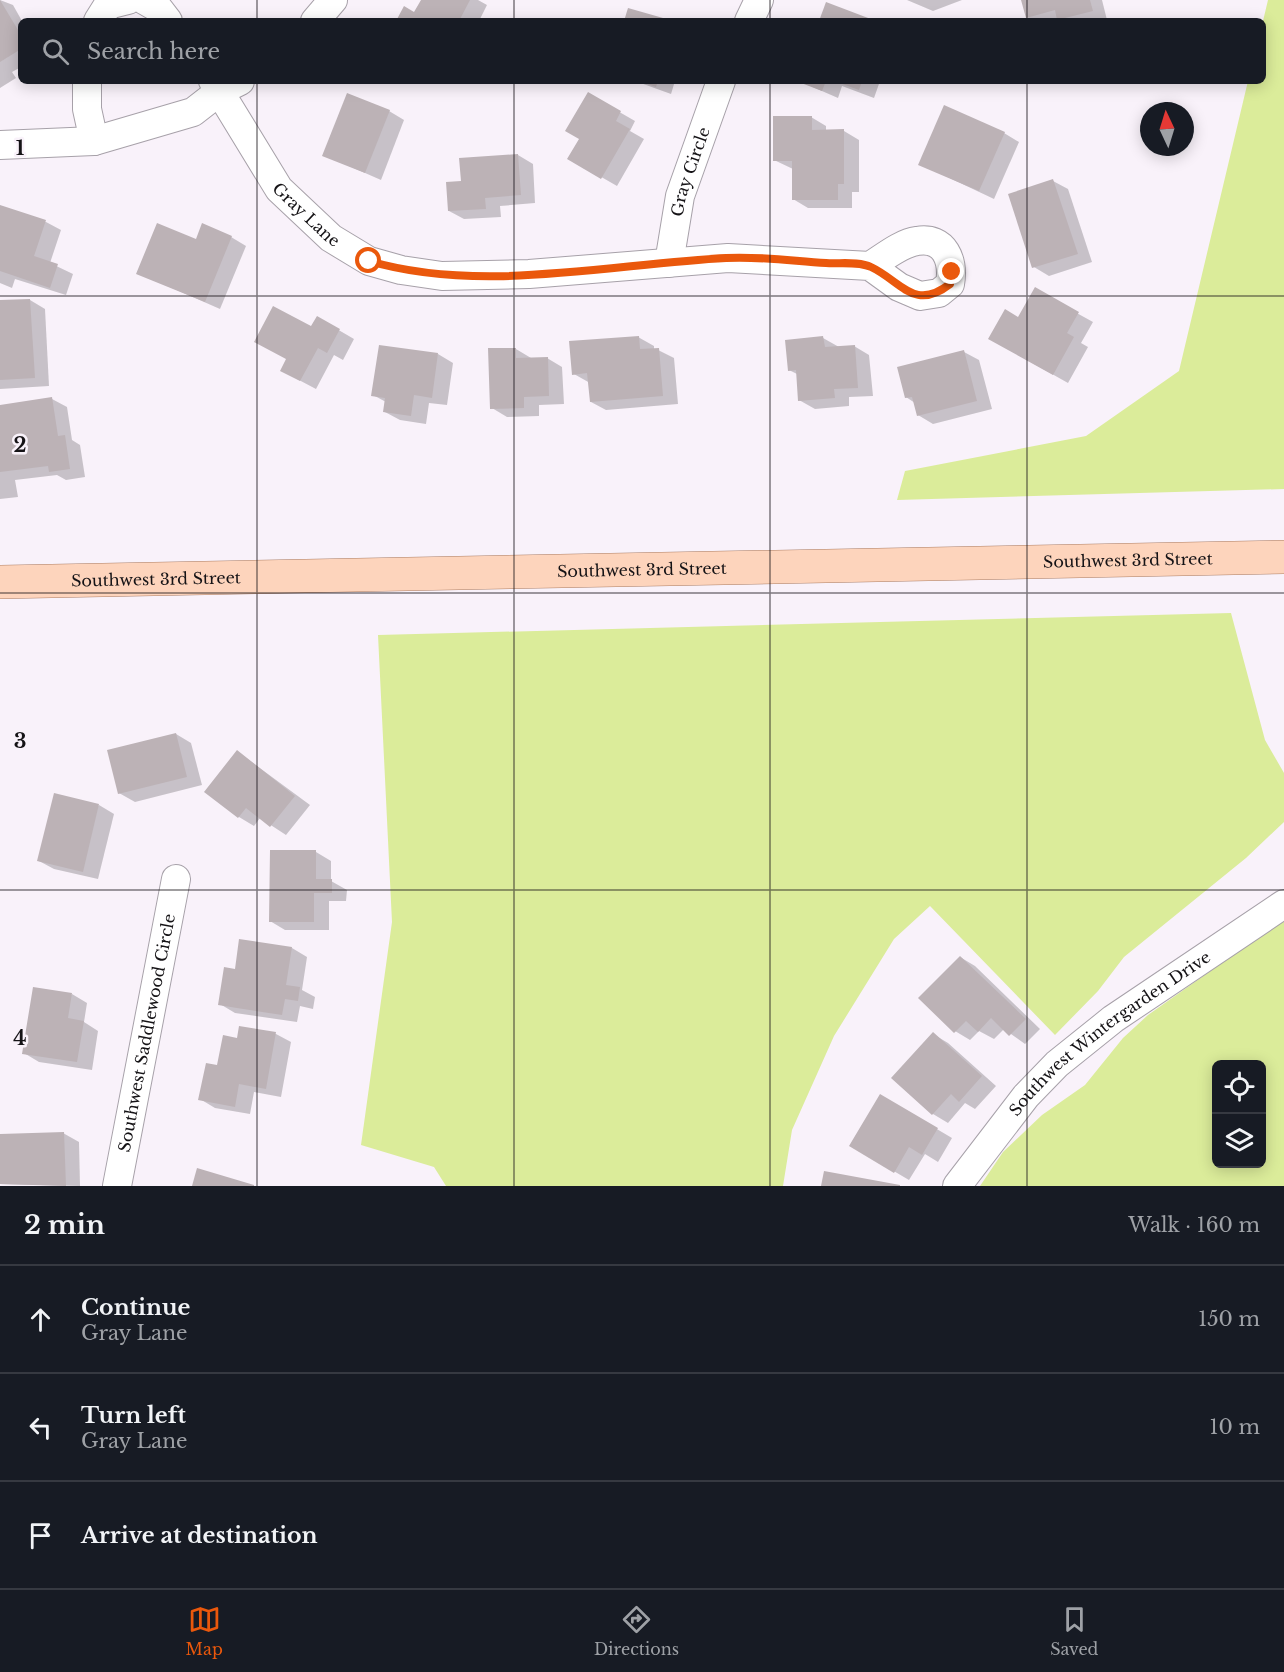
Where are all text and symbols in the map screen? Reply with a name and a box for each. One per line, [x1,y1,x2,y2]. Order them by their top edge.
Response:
search box [18,18,1266,84]
icon: search [39,35,72,68]
text: Search here [87,38,220,65]
north arrow [1140,102,1194,156]
street label: Gray Circle [667,124,714,218]
text: 1 [16,136,25,160]
street label: Gray Lane [268,178,344,251]
route start [355,247,381,273]
route end [938,258,964,284]
text: 2 [13,433,27,457]
street label: Southwest 3rd Street [1043,548,1213,572]
street label: Southwest 3rd Street [557,558,727,581]
street label: Southwest 3rd Street [71,567,241,591]
text: 3 [14,729,26,753]
street label: Southwest Saddlewood Circle [114,912,179,1154]
street label: Southwest Wintergarden Drive [1005,947,1214,1120]
text: 4 [13,1026,27,1050]
map controls [1212,1060,1266,1168]
button: locate [1212,1060,1266,1114]
button: layers [1212,1114,1266,1168]
text: 2 min [24,1209,105,1241]
text: Walk · 160 m [1128,1213,1260,1237]
text: Continue [81,1294,190,1321]
icon: ahead [24,1303,57,1336]
text: 150 m [1198,1307,1260,1331]
text: Gray Lane [81,1321,187,1345]
text: Turn left [81,1402,186,1429]
icon: left [24,1411,57,1444]
text: 10 m [1210,1415,1260,1439]
text: Gray Lane [81,1429,187,1453]
icon: arrive [24,1519,57,1552]
text: Arrive at destination [81,1522,318,1549]
tab: Map [186,1603,223,1659]
tab: Directions [594,1603,679,1659]
tab: Saved [1050,1603,1098,1659]

